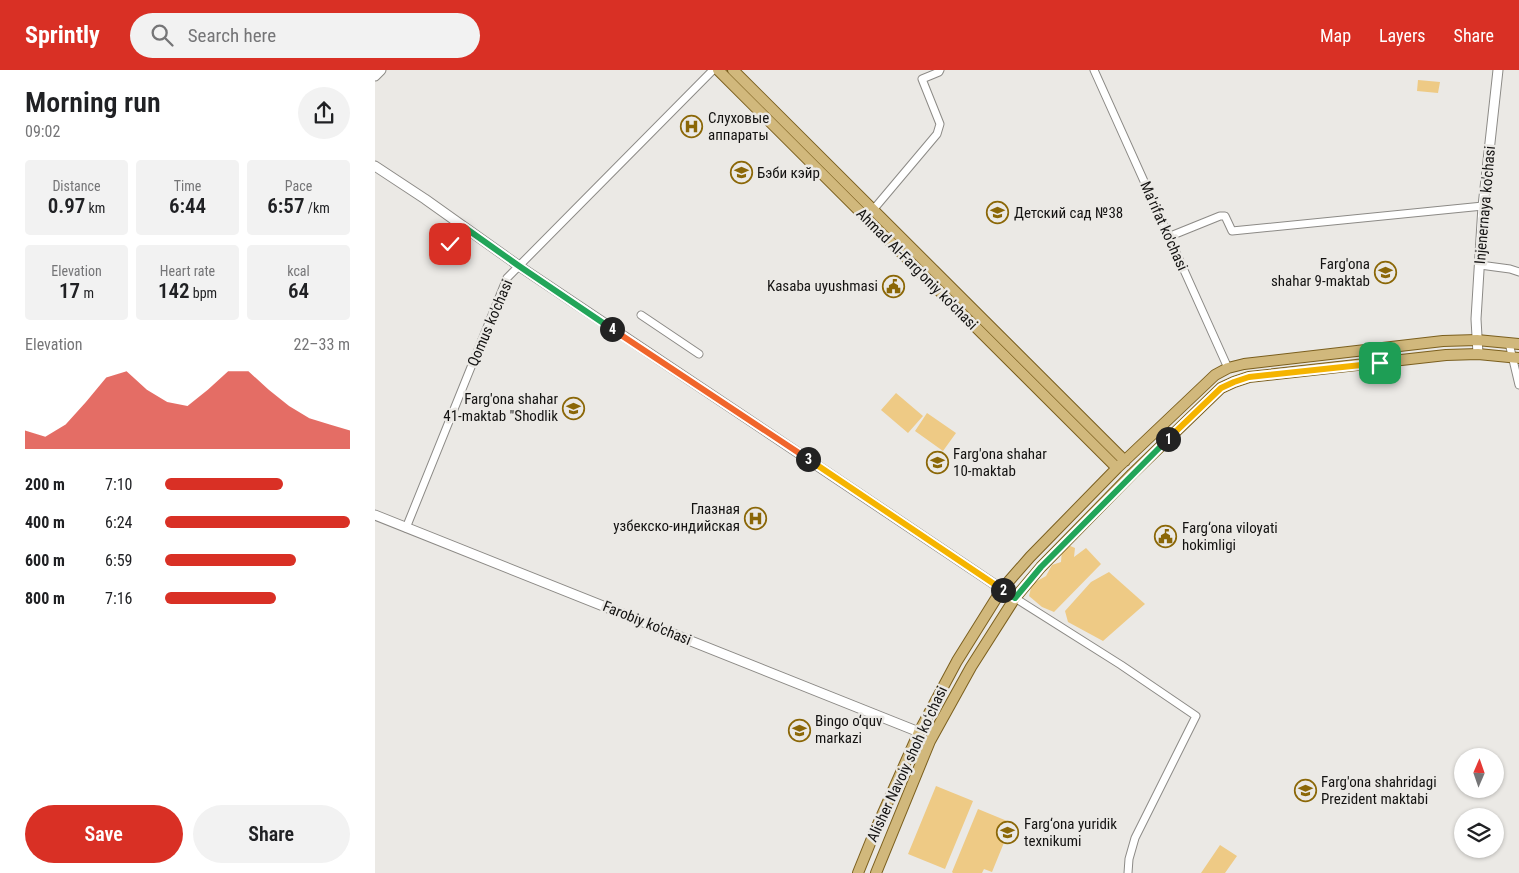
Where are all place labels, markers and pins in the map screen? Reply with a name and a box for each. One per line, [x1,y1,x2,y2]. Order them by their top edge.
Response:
place label: Слуховые аппараты [708,109,769,144]
hospital icon: Слуховые аппараты [680,115,704,139]
school or university icon: Бэби кэйр [729,161,753,185]
place label: Бэби кэйр [757,164,820,182]
school or university icon: Детский сад №38 [986,201,1010,225]
place label: Детский сад №38 [1014,204,1123,222]
pin [429,223,471,265]
place label: Farg'ona shahar 9-maktab [1271,255,1370,290]
school or university icon: Farg'ona shahar 9-maktab [1374,261,1398,285]
public building icon: Kasaba uyushmasi [882,274,906,298]
place label: Kasaba uyushmasi [767,277,878,295]
pin: 4 [599,316,625,342]
pin [1359,342,1401,384]
place label: Farg'ona shahar 41-maktab "Shodlik [443,390,558,425]
school or university icon: Farg'ona shahar 41-maktab "Shodlik [562,396,586,420]
pin: 1 [1155,426,1181,452]
place label: Farg'ona shahar 10-maktab [953,445,1047,480]
pin: 3 [795,446,821,472]
school or university icon: Farg'ona shahar 10-maktab [925,451,949,475]
place label: Глазная узбекско-индийская [613,500,740,535]
hospital icon: Глазная узбекско-индийская [744,506,768,530]
place label: Farg‘ona viloyati hokimligi [1182,519,1278,554]
public building icon: Farg‘ona viloyati hokimligi [1154,525,1178,549]
pin: 2 [991,578,1015,602]
place label: Bingo o‘quv markazi [815,712,883,747]
school or university icon: Bingo o‘quv markazi [787,718,811,742]
place label: Farg'ona shahridagi Prezident maktabi [1321,773,1437,808]
school or university icon: Farg'ona shahridagi Prezident maktabi [1293,779,1317,803]
place label: Farg‘ona yuridik texnikumi [1024,815,1117,850]
school or university icon: Farg‘ona yuridik texnikumi [996,821,1020,845]

